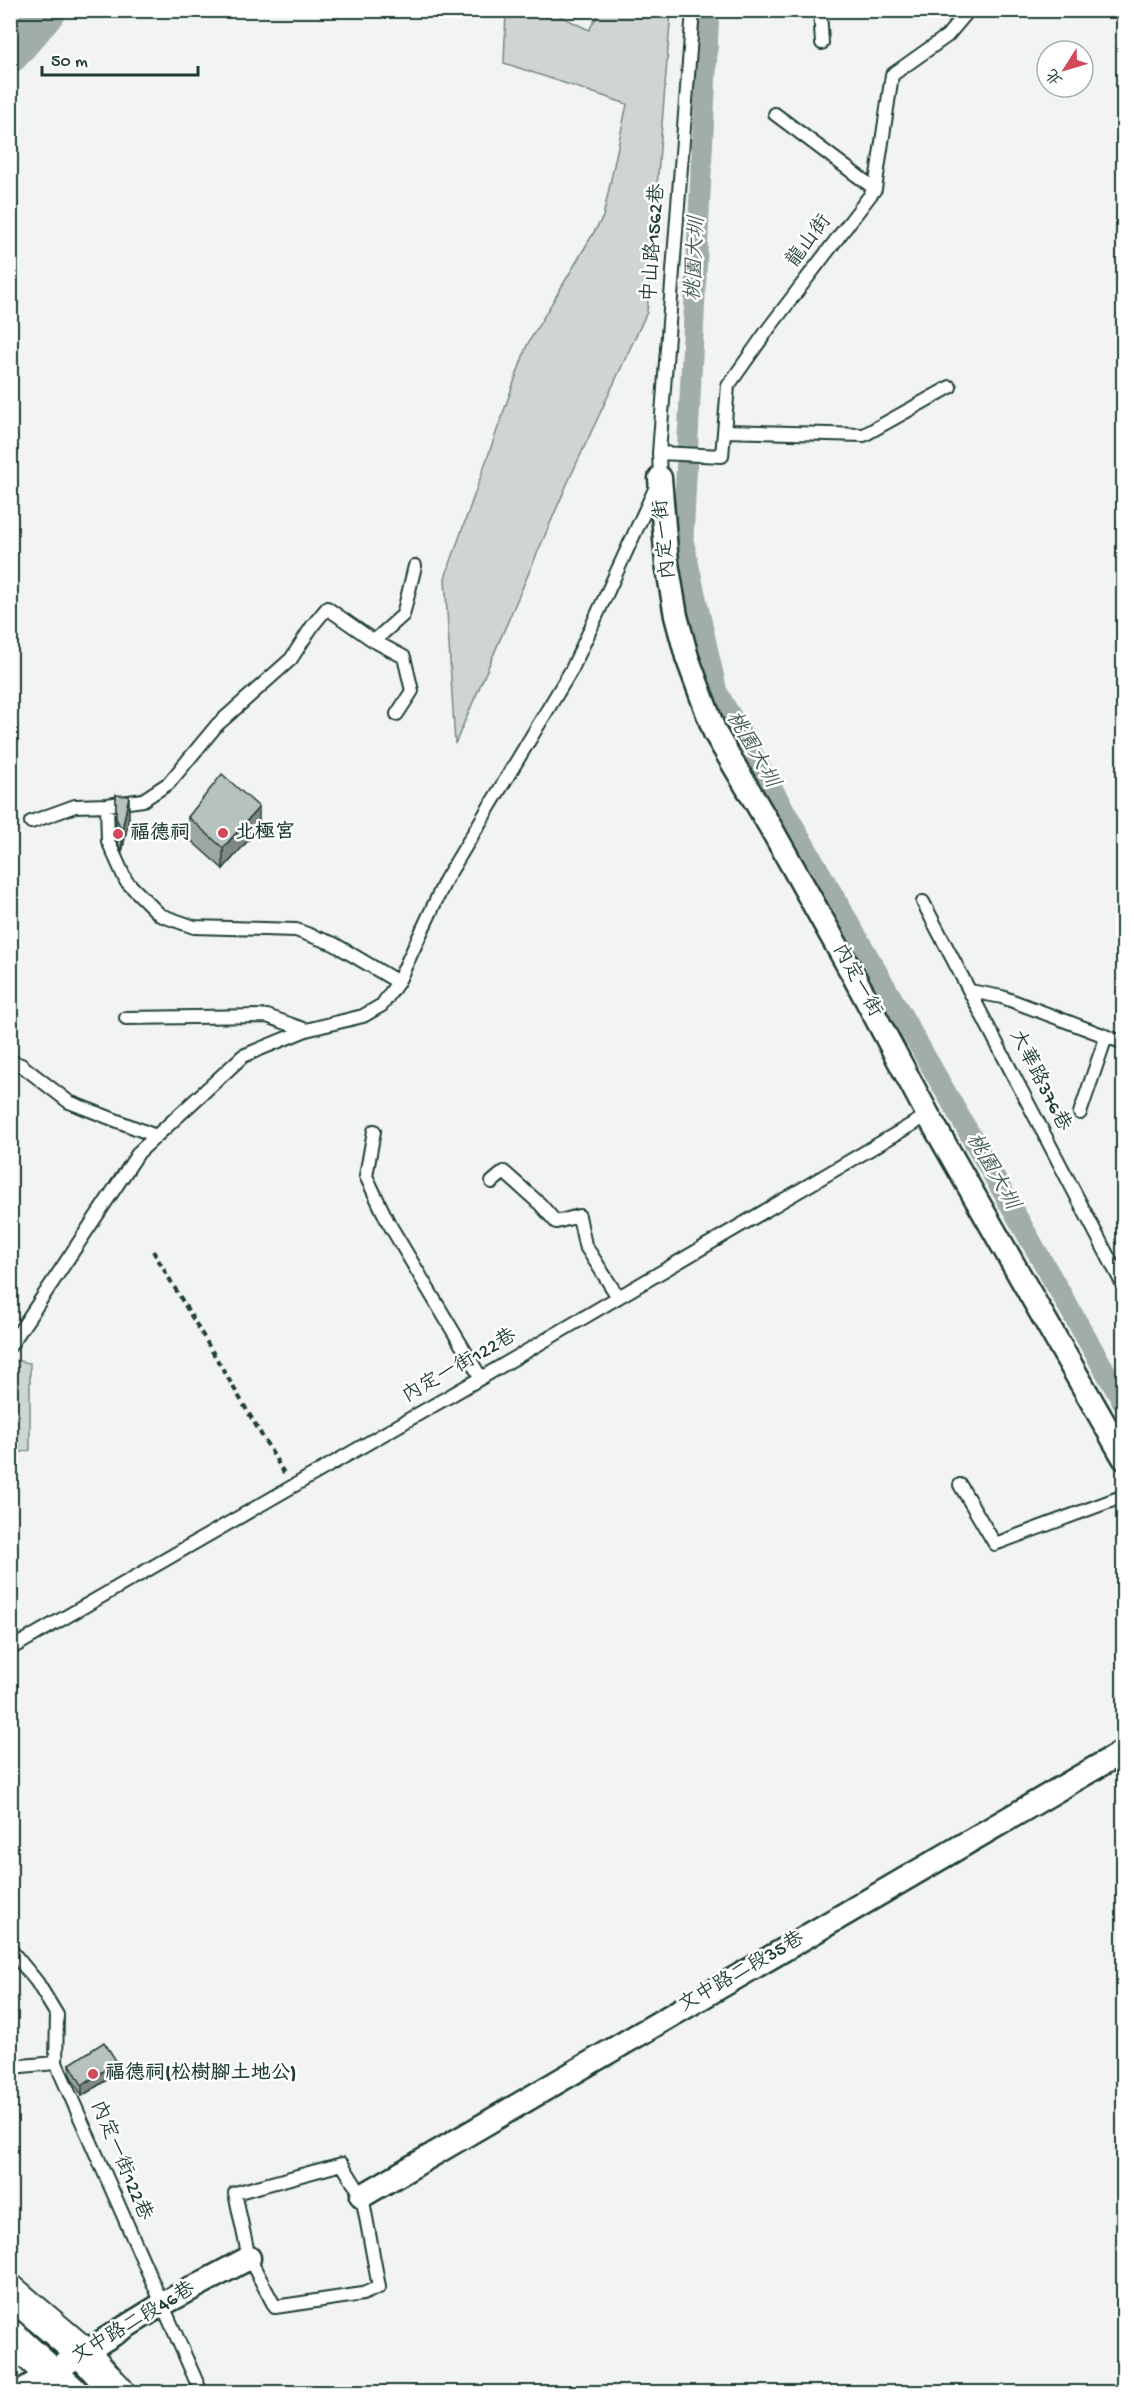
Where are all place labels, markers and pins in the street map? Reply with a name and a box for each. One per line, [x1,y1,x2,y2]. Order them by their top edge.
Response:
place label: 北極宮 [235,820,295,845]
place label: 福德祠 [130,821,190,846]
marker: 北極宮 [216,826,230,840]
marker: 福德祠 [111,827,125,841]
place label: 福德祠(松樹腳土地公) [105,2061,296,2086]
marker: 福德祠(松樹腳土地公) [86,2067,100,2081]

